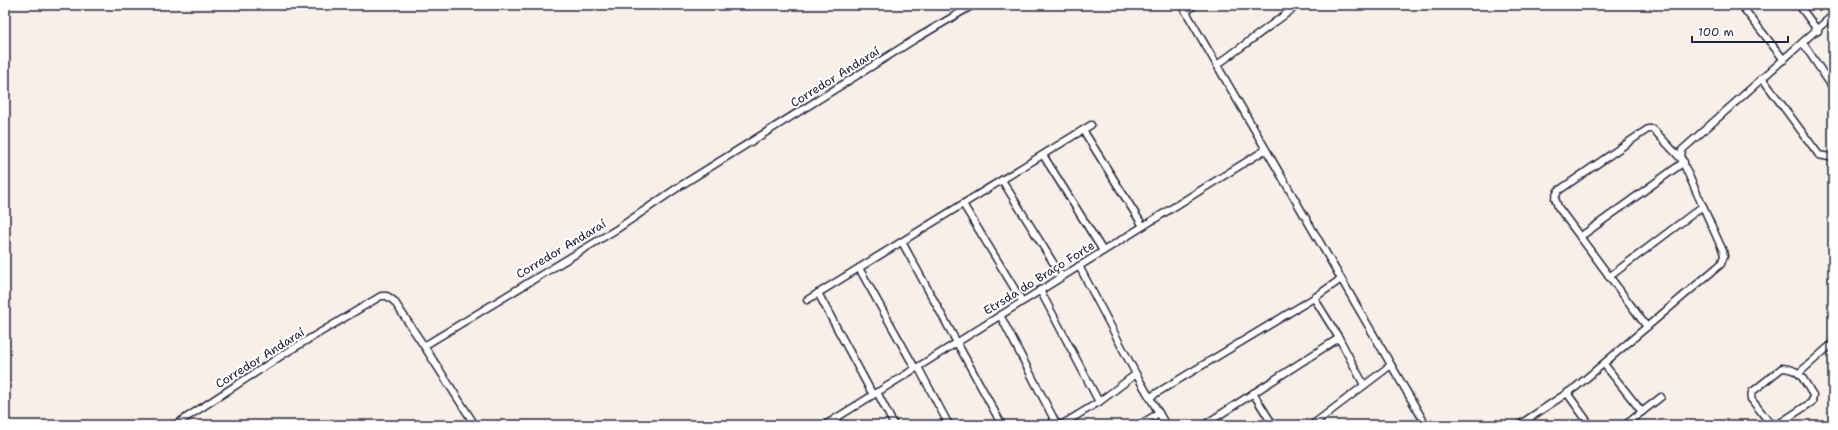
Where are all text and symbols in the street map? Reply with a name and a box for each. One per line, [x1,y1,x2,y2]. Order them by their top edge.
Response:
scale bar [1692,18,1788,44]
text: 100 m [1698,24,1734,40]
street label: Corredor Andaraí [787,43,883,111]
street label: Corredor Andaraí [513,216,609,282]
street label: Etrsda do Braço Forte [980,237,1098,319]
street label: Corredor Andaraí [212,324,308,392]

